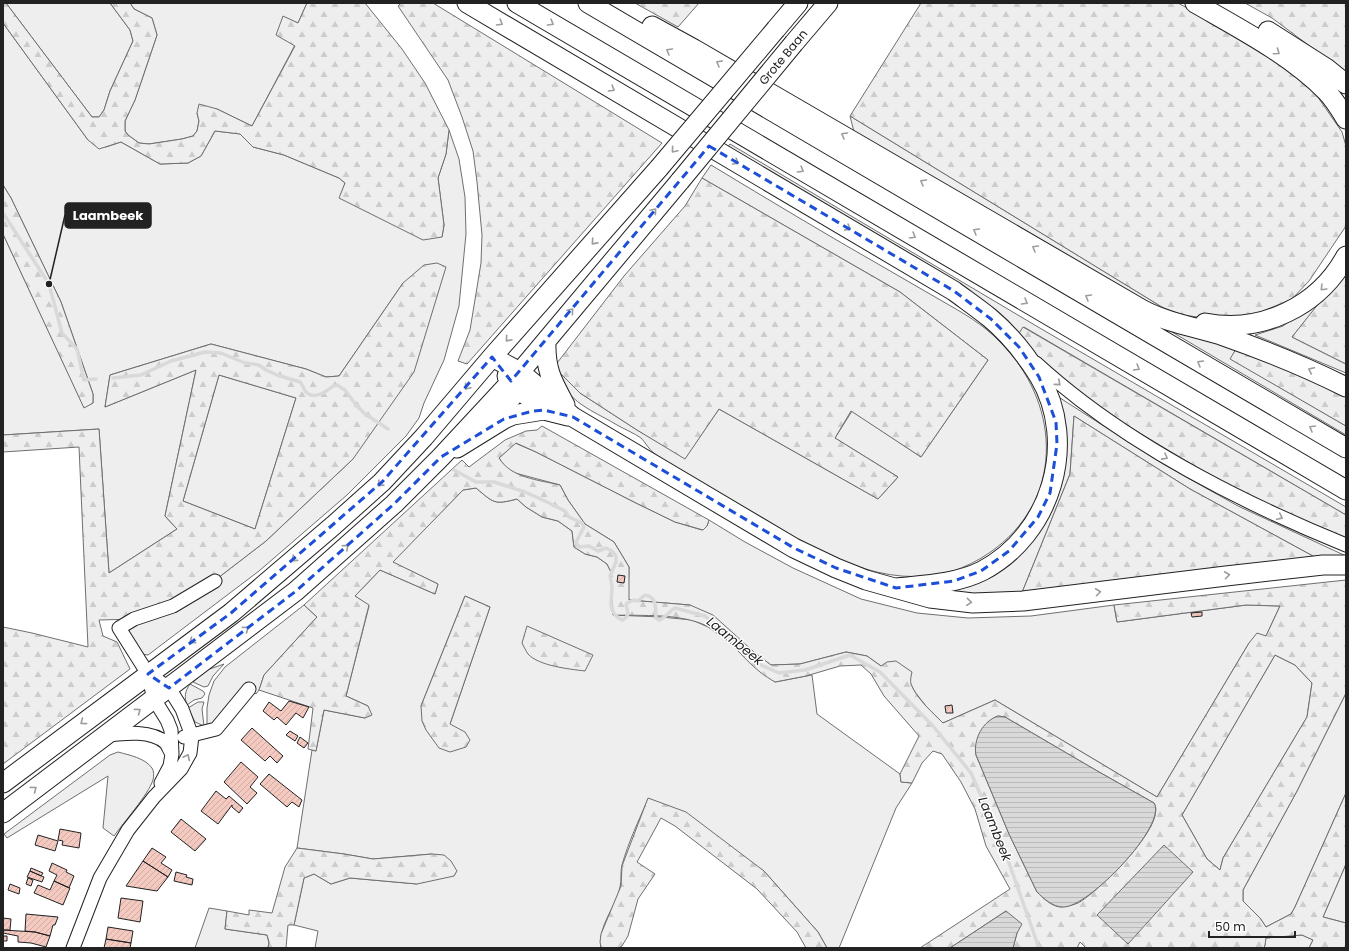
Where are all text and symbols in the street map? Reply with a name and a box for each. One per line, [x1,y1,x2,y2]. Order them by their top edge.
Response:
one-way arrow [496,18,503,25]
one-way arrow [547,18,554,25]
street label: Grote Baan [755,26,811,88]
one-way arrow [1272,47,1279,54]
one-way arrow [666,48,673,55]
one-way arrow [716,60,723,68]
one-way arrow [608,84,615,92]
one-way arrow [841,133,848,140]
one-way arrow [672,145,679,152]
one-way arrow [732,158,739,165]
one-way arrow [797,165,804,172]
one-way arrow [920,179,927,186]
callout: Laambeek [65,203,151,228]
text: Laambeek [73,206,143,225]
one-way arrow [650,208,657,216]
one-way arrow [844,224,851,231]
one-way arrow [973,228,980,235]
one-way arrow [909,231,916,238]
one-way arrow [591,237,599,245]
one-way arrow [1032,245,1039,252]
one-way arrow [1320,283,1328,291]
one-way arrow [1085,294,1092,301]
one-way arrow [1021,297,1028,304]
one-way arrow [566,308,573,315]
one-way arrow [505,334,513,342]
one-way arrow [1197,360,1204,367]
one-way arrow [1133,363,1140,370]
one-way arrow [1307,367,1315,375]
one-way arrow [1054,378,1061,385]
one-way arrow [464,382,471,390]
one-way arrow [1309,426,1316,433]
one-way arrow [1161,452,1168,459]
one-way arrow [377,479,385,486]
one-way arrow [1276,512,1284,519]
one-way arrow [341,544,349,551]
one-way arrow [291,555,298,562]
one-way arrow [1224,571,1230,580]
one-way arrow [1095,587,1101,596]
one-way arrow [966,598,972,607]
water label: Laambeek [703,612,768,671]
one-way arrow [241,627,248,634]
one-way arrow [190,636,197,643]
one-way arrow [134,708,141,716]
one-way arrow [81,718,88,725]
one-way arrow [182,754,190,761]
one-way arrow [30,787,37,794]
water label: Laambeek [973,794,1017,865]
scale bar [1209,913,1295,939]
text: 50 m [1215,918,1246,935]

